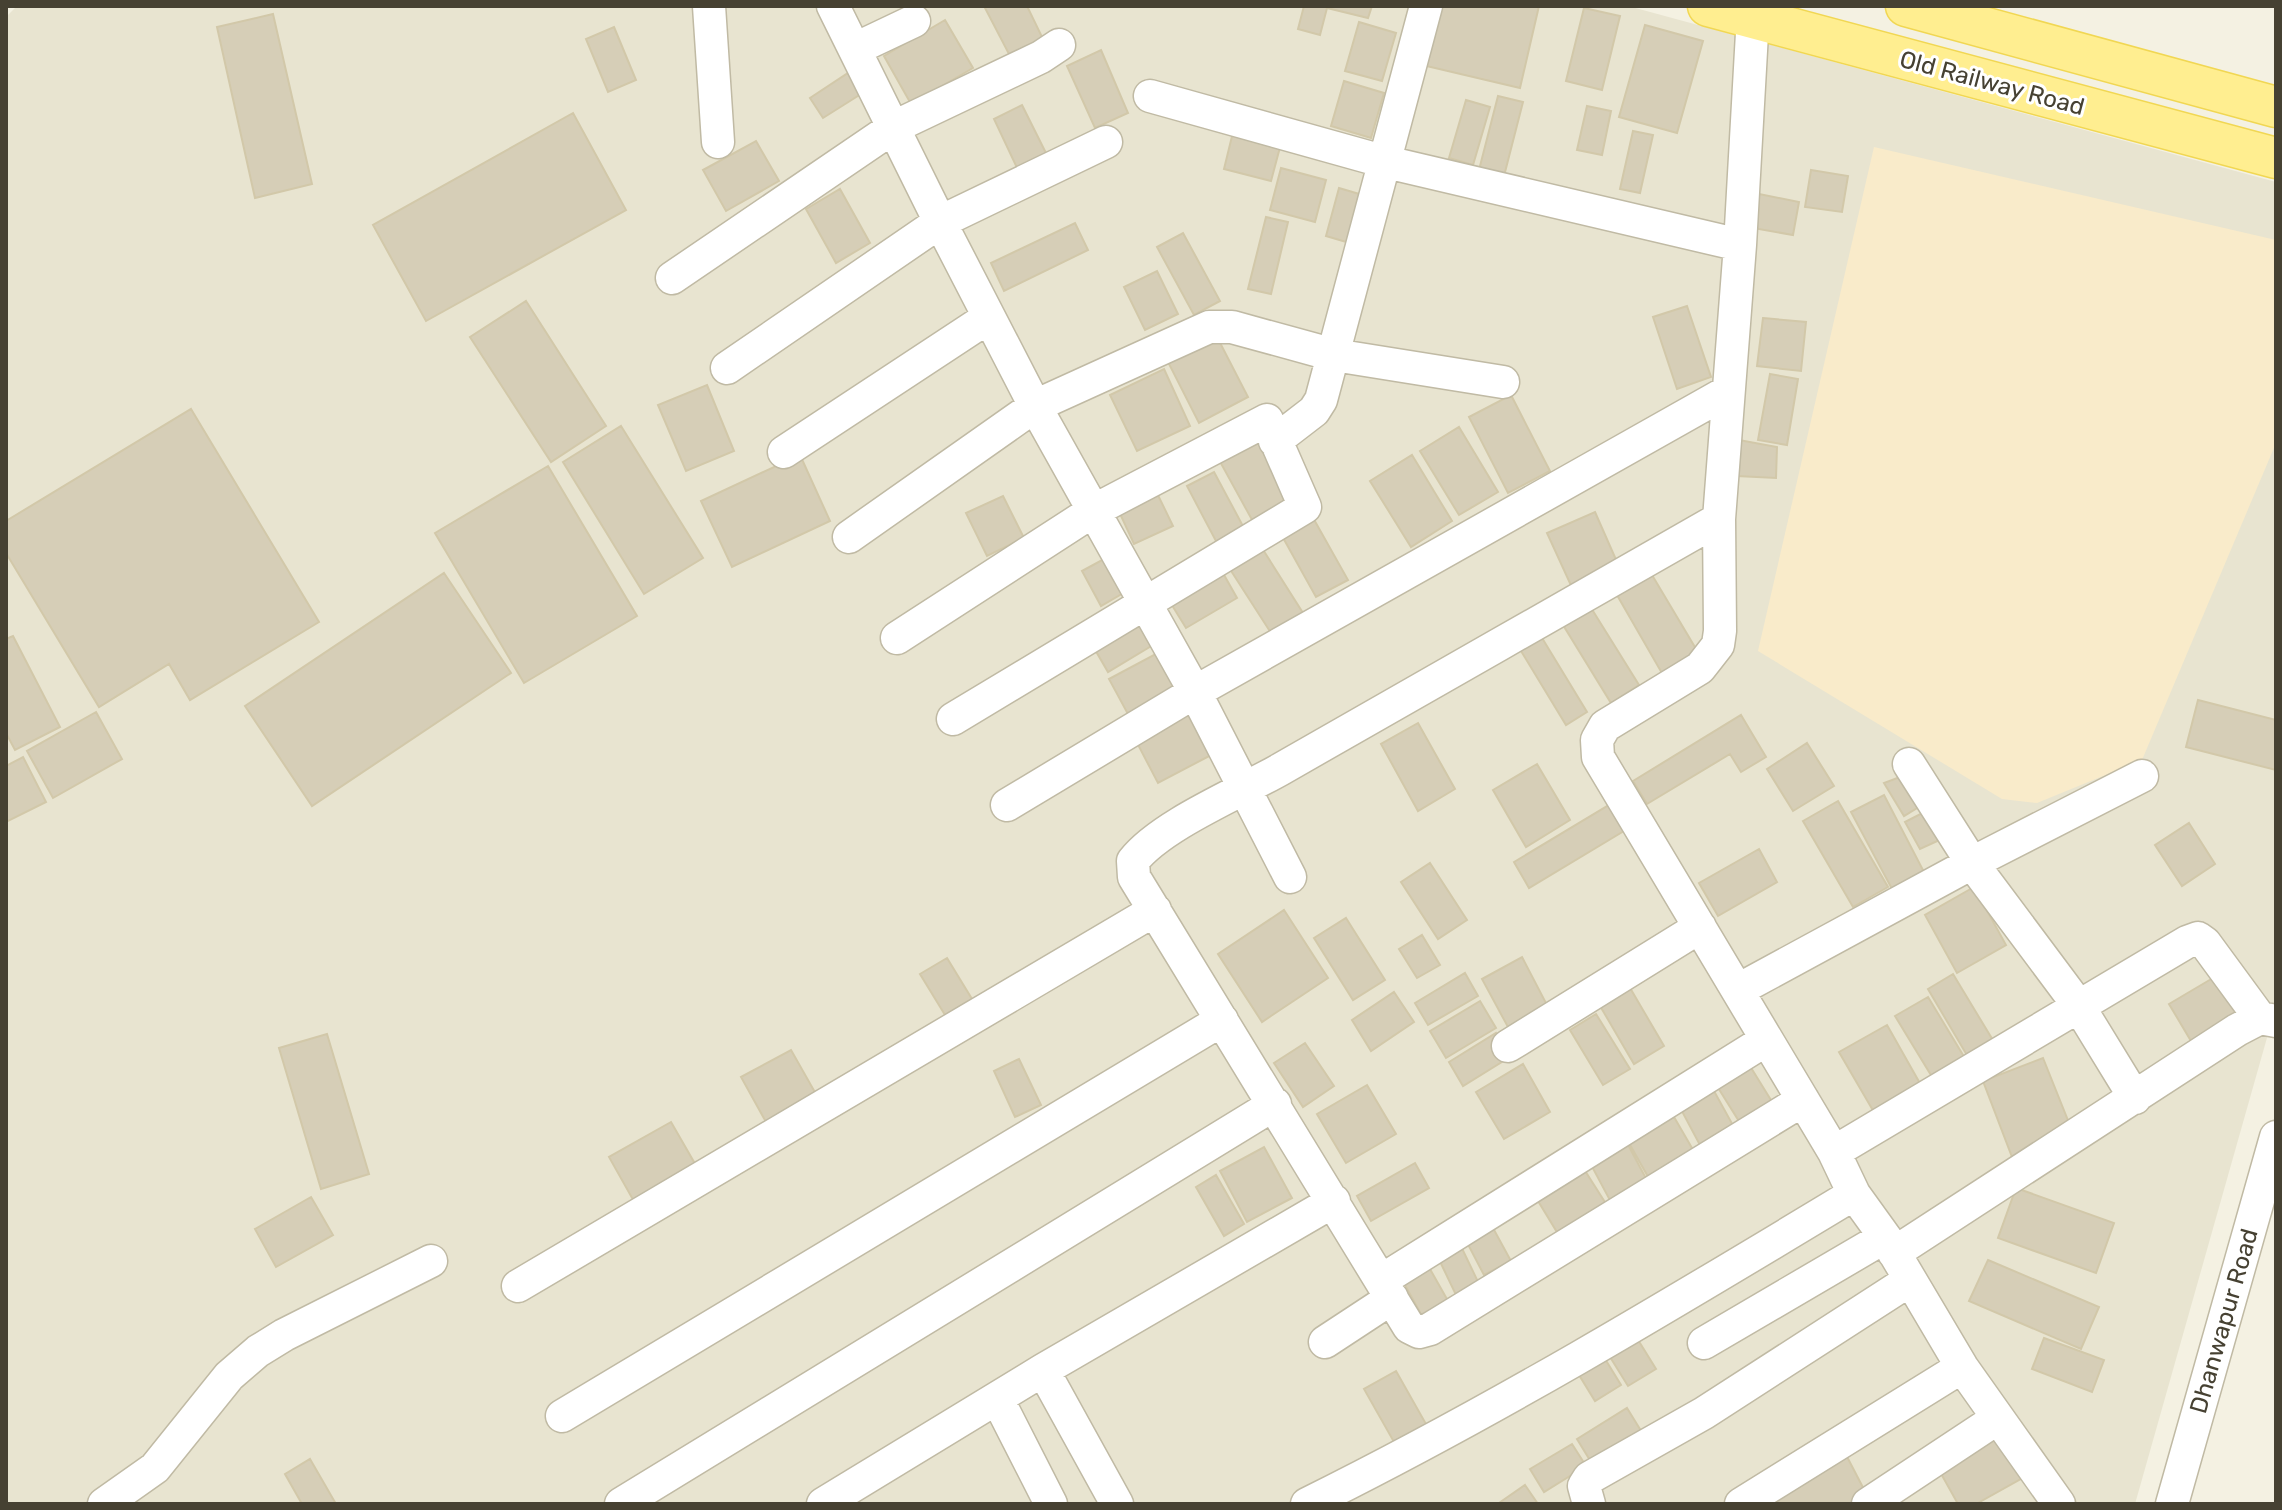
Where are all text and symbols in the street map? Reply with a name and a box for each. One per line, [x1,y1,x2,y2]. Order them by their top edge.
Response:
street label: Old Railway Road [1897,45,2087,121]
street label: Dhanwapur Road [2184,1225,2264,1417]

